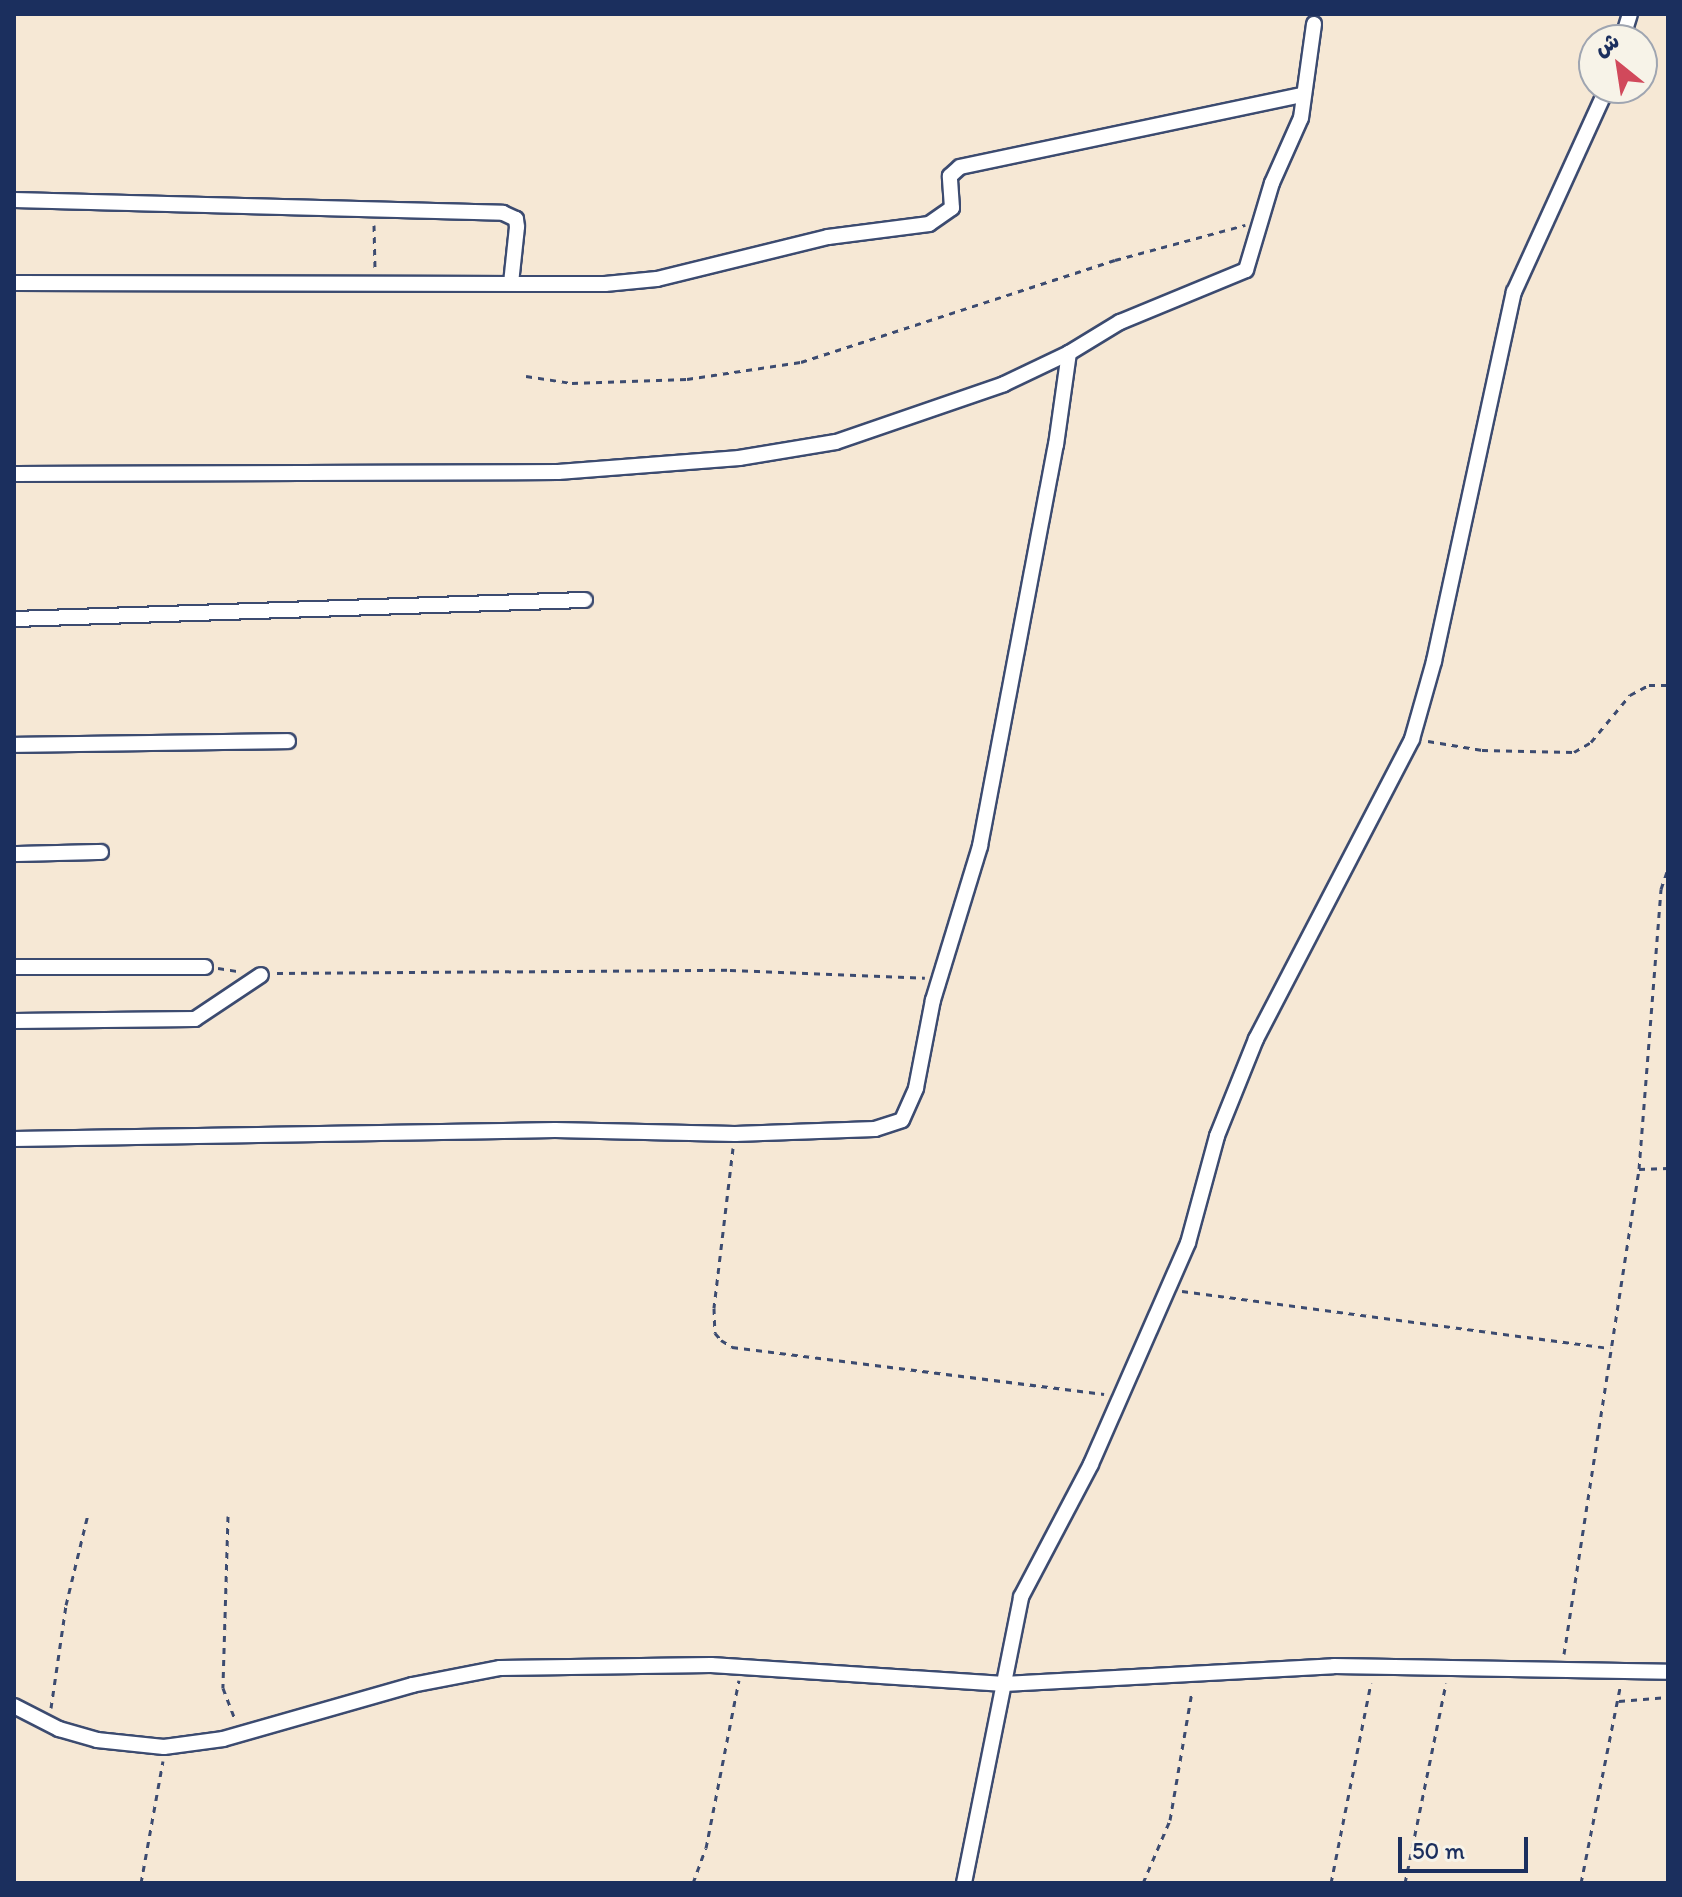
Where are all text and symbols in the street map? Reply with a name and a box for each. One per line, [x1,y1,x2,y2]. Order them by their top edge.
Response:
north arrow [1578,24,1658,104]
text: ش [1590,27,1624,62]
scale bar [1402,1821,1532,1871]
text: 50 m [1412,1836,1465,1865]

